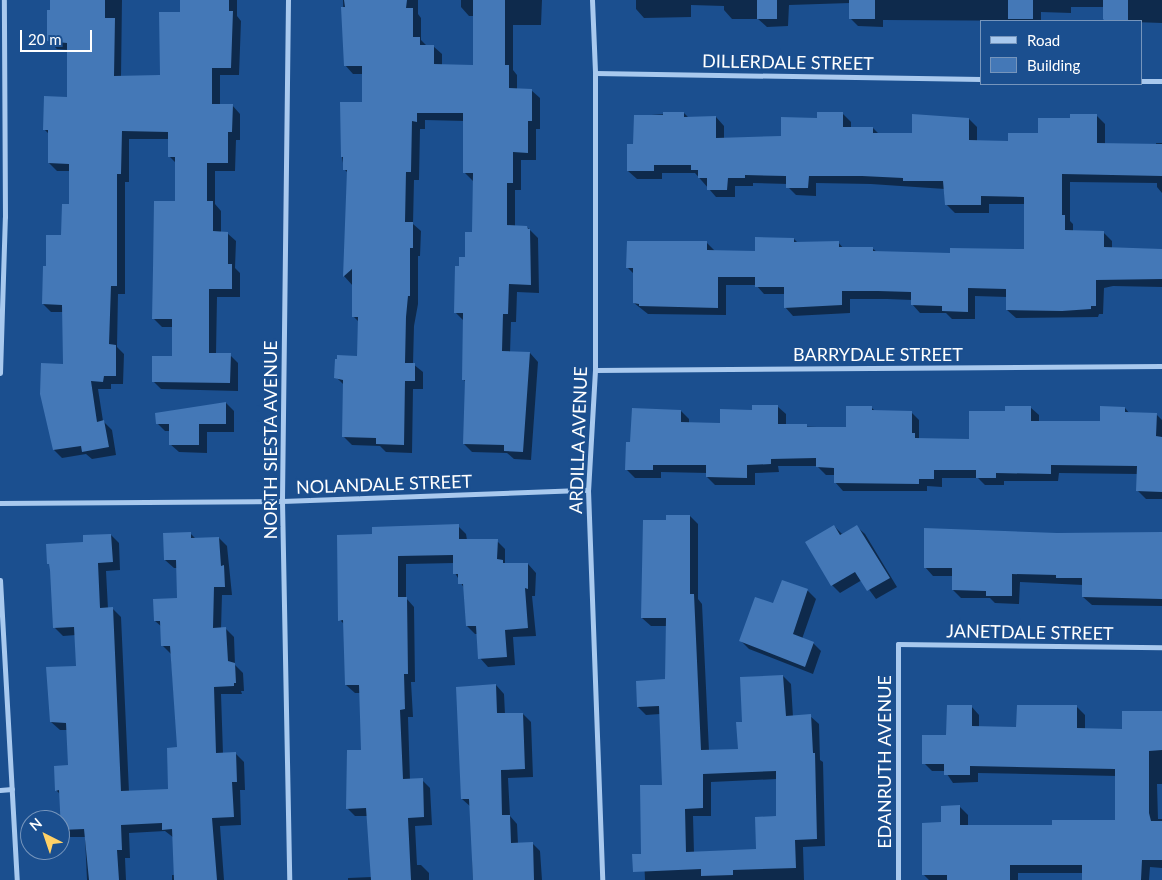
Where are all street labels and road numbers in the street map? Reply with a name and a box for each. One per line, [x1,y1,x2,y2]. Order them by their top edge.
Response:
street label: DILLERDALE STREET [702,50,874,74]
street label: NORTH SIESTA AVENUE [259,340,281,540]
street label: BARRYDALE STREET [793,343,963,365]
street label: ARDILLA AVENUE [565,365,591,515]
street label: NOLANDALE STREET [296,470,472,498]
street label: JANETDALE STREET [946,620,1114,644]
street label: EDANRUTH AVENUE [873,675,895,849]

